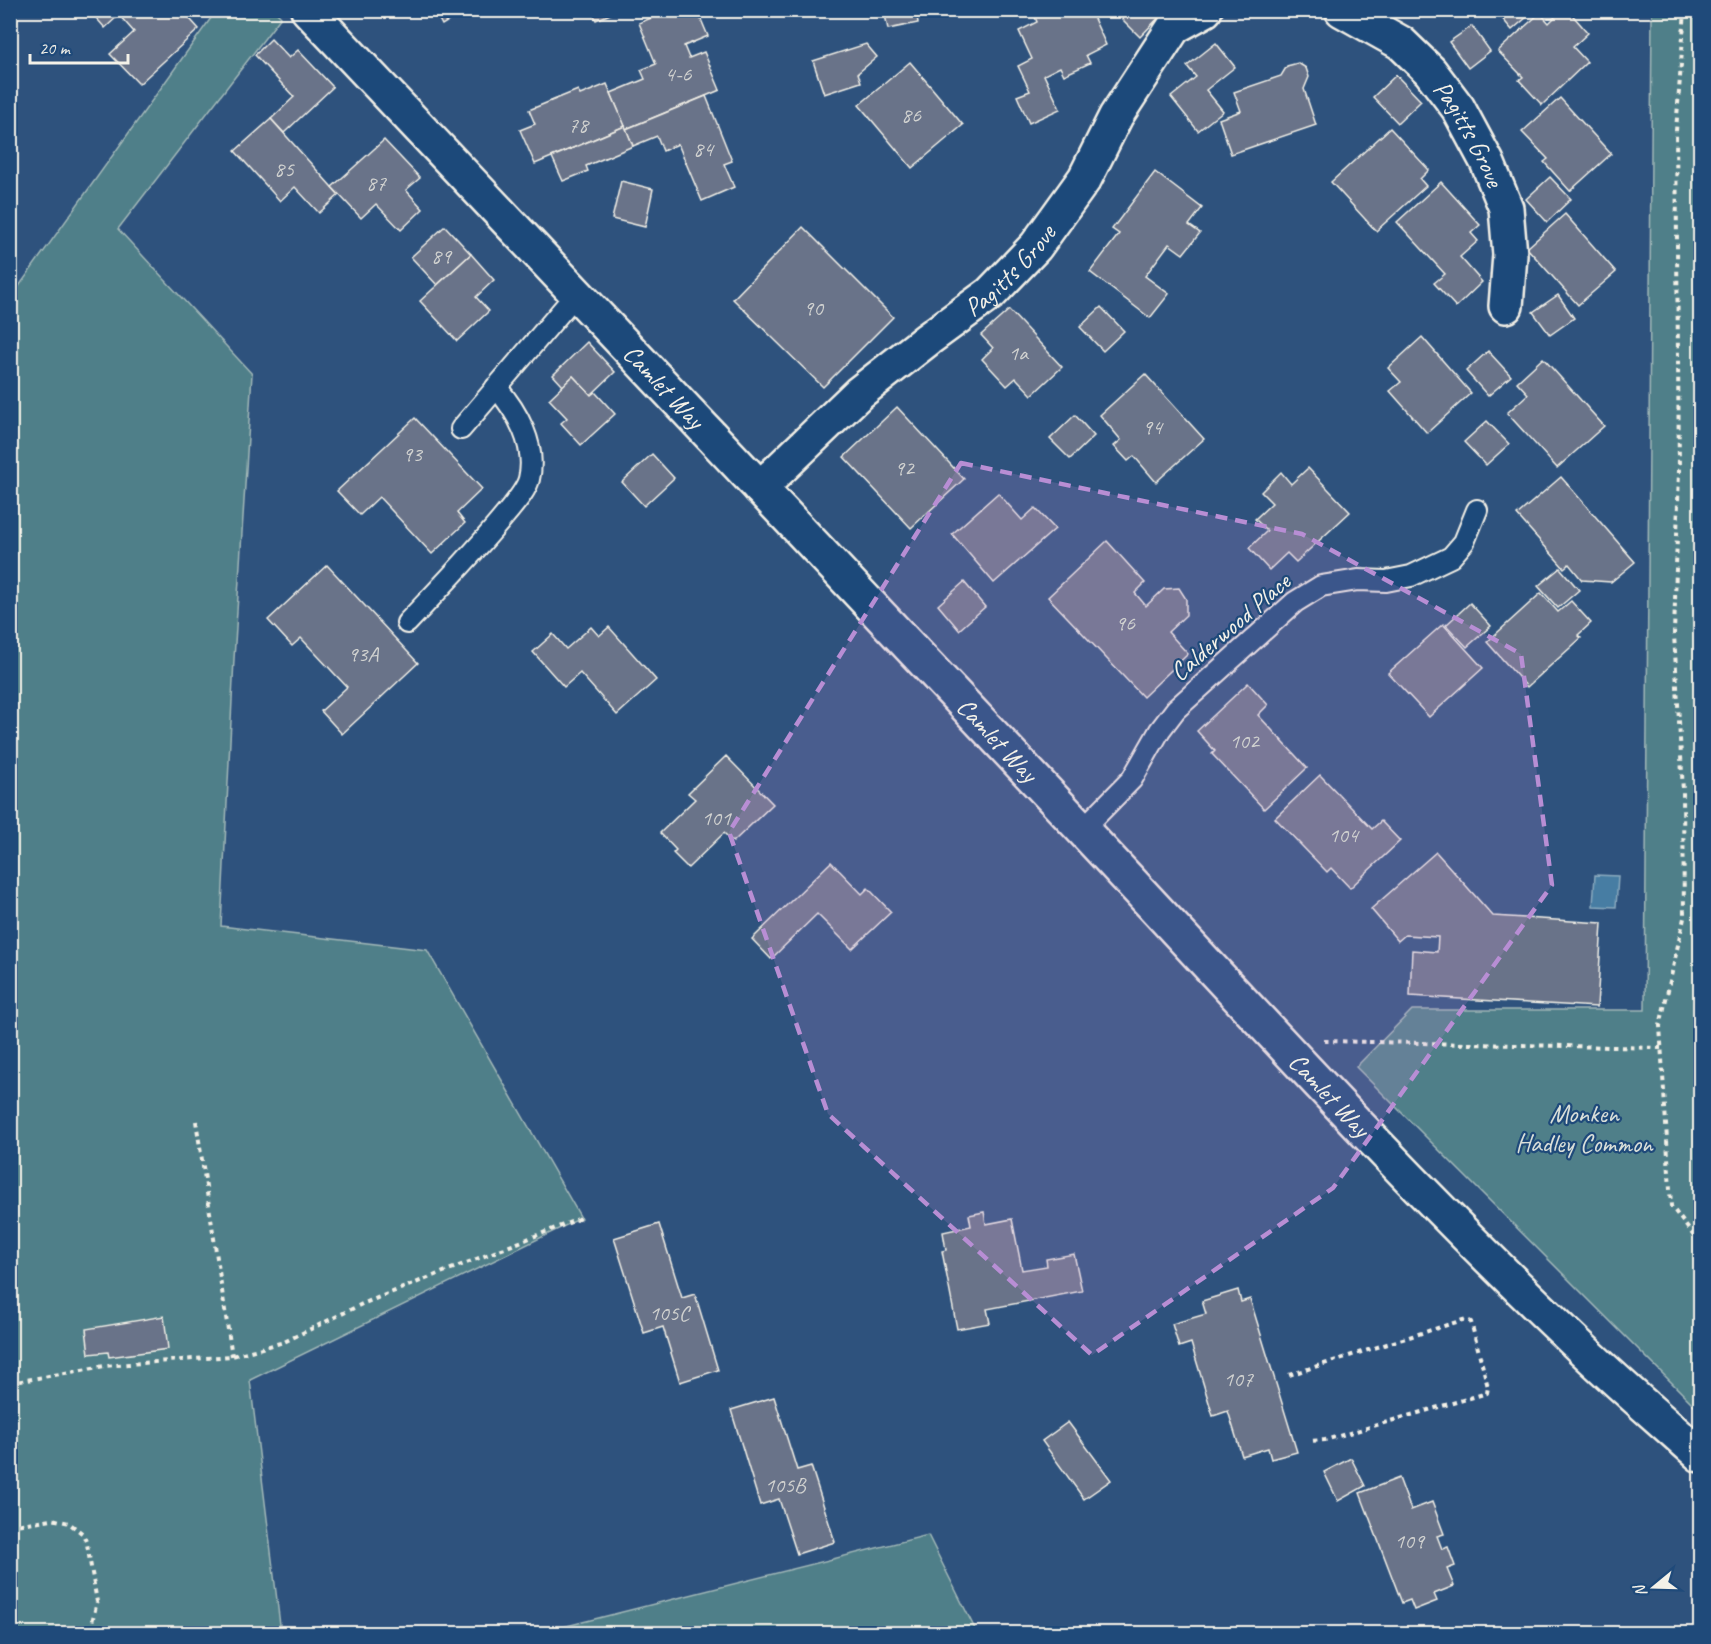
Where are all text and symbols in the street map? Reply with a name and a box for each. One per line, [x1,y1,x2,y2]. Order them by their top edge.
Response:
scale bar [30,27,128,65]
text: 20 m [39,37,72,59]
house number: 4-6 [665,60,693,88]
street label: Pagitts Grove [1426,73,1512,193]
house number: 86 [901,101,922,129]
house number: 78 [568,111,590,139]
house number: 84 [693,135,715,163]
house number: 85 [274,155,295,183]
house number: 87 [366,169,387,197]
street label: Pagitts Grove [957,217,1064,324]
house number: 89 [431,242,453,270]
house number: 90 [803,294,825,322]
street label: Camlet Way [616,337,713,437]
house number: 1a [1008,339,1029,367]
house number: 94 [1142,413,1164,441]
house number: 93 [402,440,424,468]
house number: 92 [894,454,916,482]
street label: Calderwood Place [1163,565,1298,688]
house number: 96 [1115,609,1136,637]
house number: 93A [348,640,379,668]
street label: Camlet Way [950,690,1047,790]
house number: 102 [1229,727,1261,755]
house number: 101 [701,804,732,832]
house number: 104 [1328,821,1360,849]
street label: Camlet Way [1282,1045,1379,1145]
park label: Monken Hadley Common [1515,1097,1654,1160]
house number: 105C [649,1299,692,1327]
house number: 107 [1223,1365,1254,1393]
house number: 105B [764,1471,807,1499]
house number: 109 [1394,1527,1426,1555]
north arrow [1624,1557,1684,1617]
text: N [1629,1581,1652,1599]

